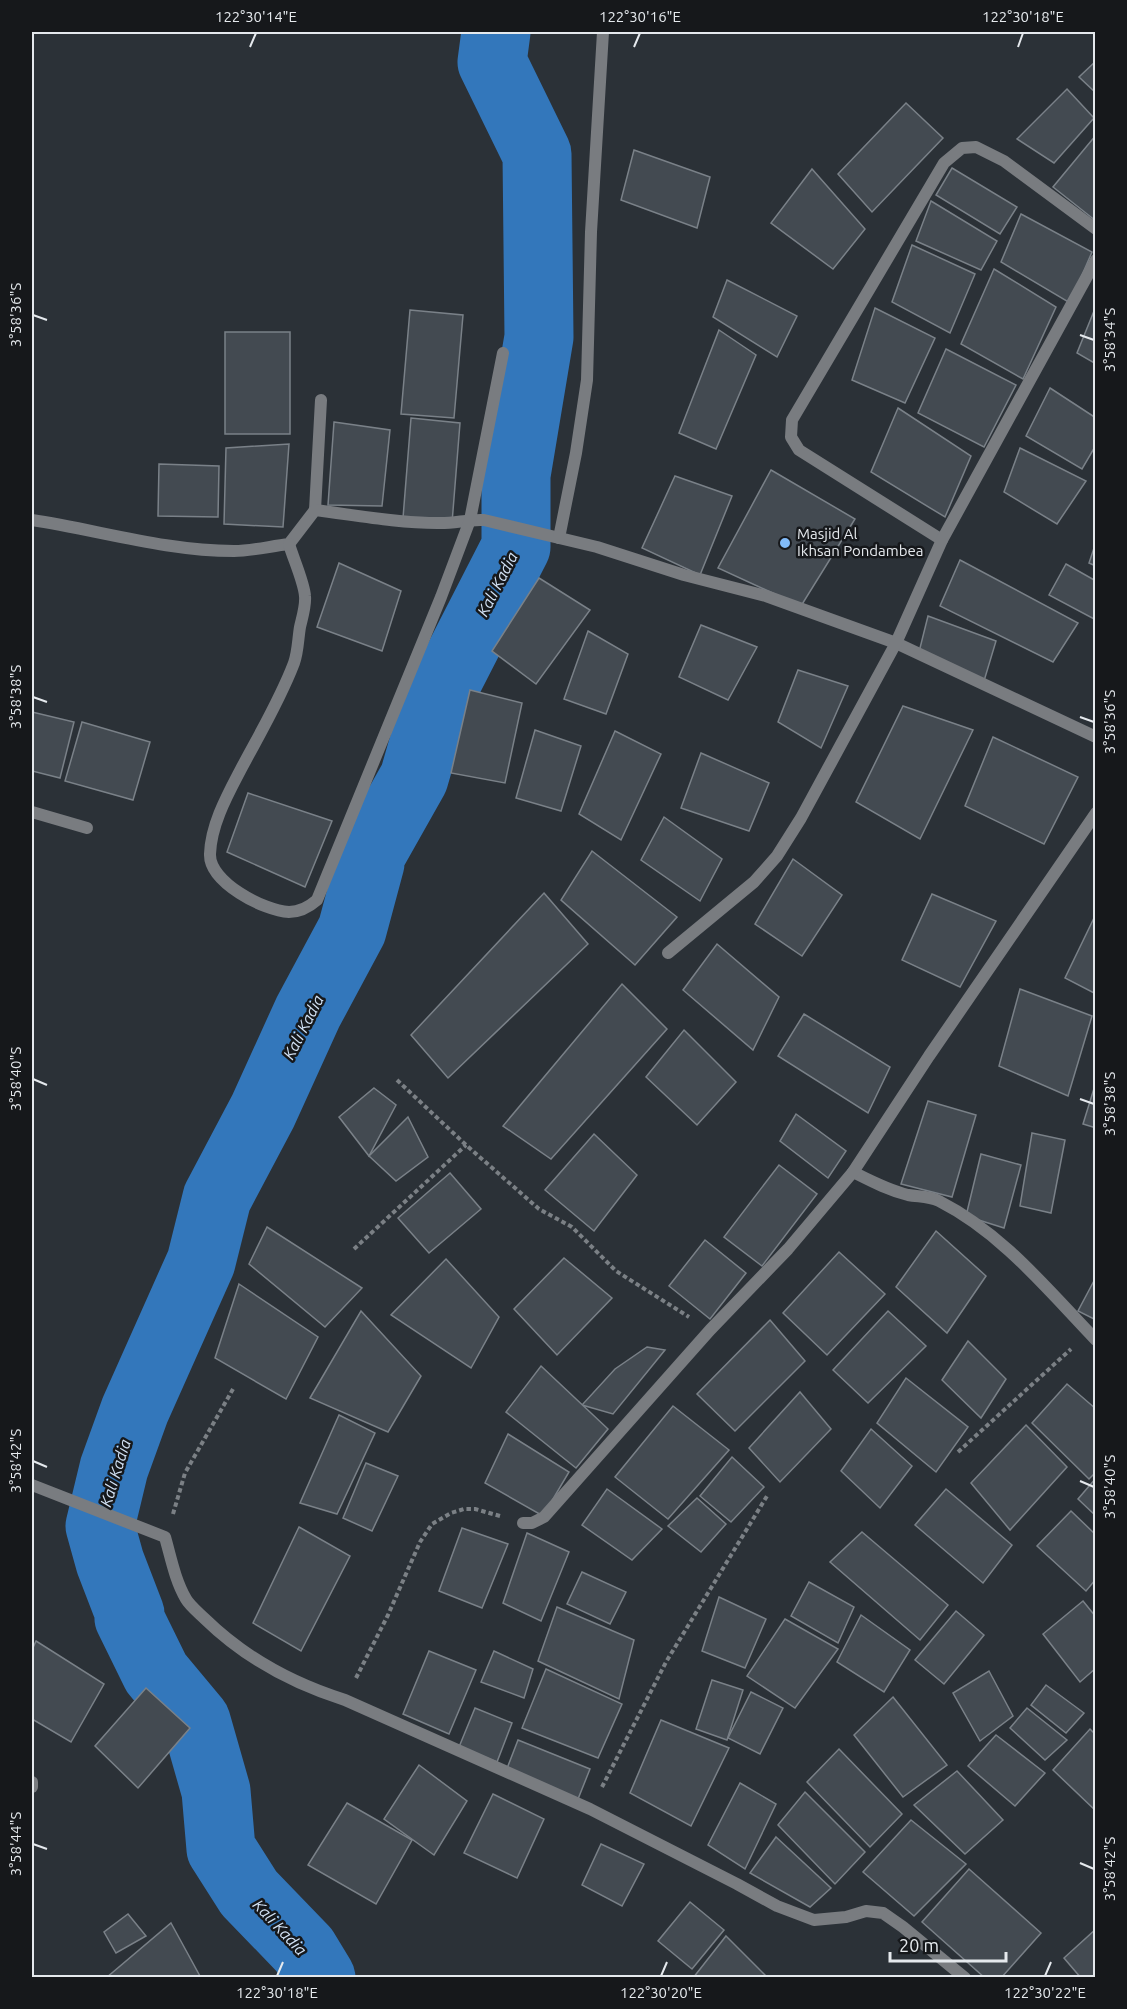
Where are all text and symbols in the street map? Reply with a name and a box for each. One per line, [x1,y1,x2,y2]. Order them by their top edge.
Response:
text: 122°30'14"E [215,8,297,25]
text: 122°30'16"E [599,8,681,25]
text: 122°30'18"E [982,8,1064,25]
text: 3°58'36"S [7,283,24,347]
text: 3°58'34"S [1101,308,1118,372]
place label: Masjid Al Ikhsan Pondambea [797,525,924,559]
marker: Masjid Al Ikhsan Pondambea [778,536,792,550]
water label: Kali Kadia [473,549,521,619]
text: 3°58'38"S [7,665,24,729]
text: 3°58'36"S [1101,690,1118,754]
water label: Kali Kadia [279,992,327,1062]
text: 3°58'40"S [7,1047,24,1111]
text: 3°58'38"S [1101,1072,1118,1136]
text: 3°58'42"S [7,1429,24,1493]
water label: Kali Kadia [96,1437,134,1509]
text: 3°58'40"S [1101,1455,1118,1519]
text: 3°58'44"S [7,1812,24,1876]
text: 3°58'42"S [1101,1837,1118,1901]
water label: Kali Kadia [250,1895,311,1959]
scale bar [890,1925,1006,1963]
text: 20 m [899,1935,939,1955]
text: 122°30'18"E [236,1984,318,2001]
text: 122°30'20"E [620,1984,702,2001]
text: 122°30'22"E [1004,1984,1086,2001]

